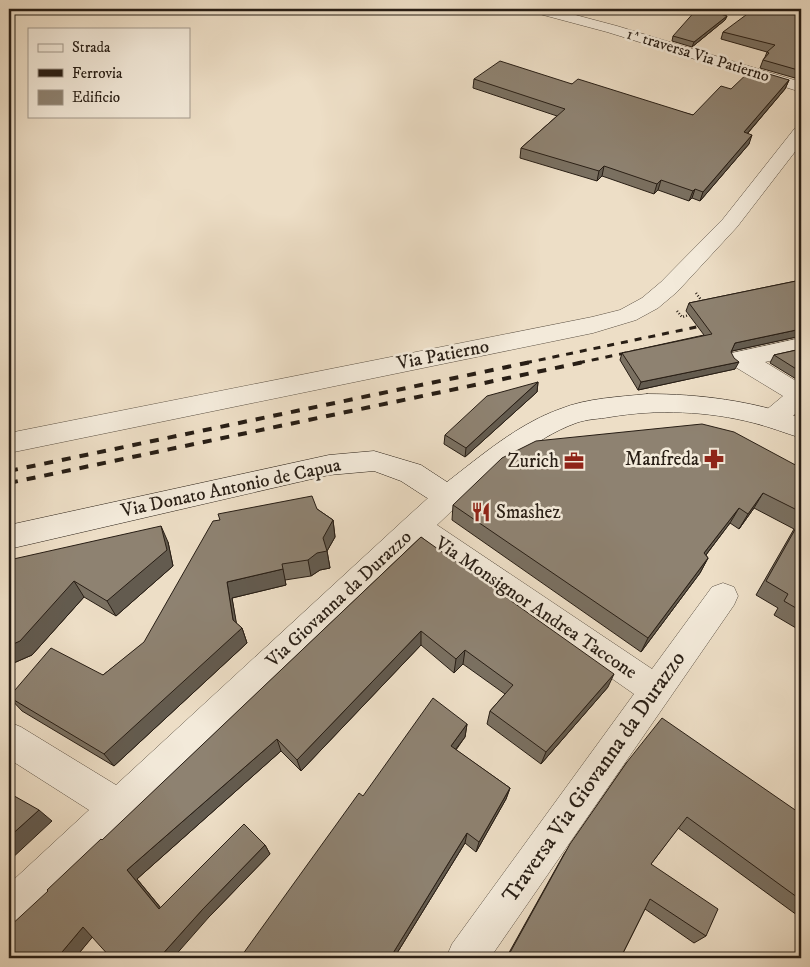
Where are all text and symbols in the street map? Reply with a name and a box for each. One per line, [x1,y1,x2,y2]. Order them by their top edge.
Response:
street label: 1^ traversa Via Patierno [624,24,772,86]
legend [28,28,190,118]
text: Strada [72,38,111,57]
text: Ferrovia [72,64,123,83]
text: Edificio [72,88,120,107]
street label: Via Patierno [394,335,491,375]
place label: Manfreda [625,448,699,471]
pharmacy icon: Manfreda [703,448,725,470]
place label: Zurich [508,450,559,473]
office icon: Zurich [563,450,585,472]
street label: Via Donato Antonio de Capua [118,453,343,523]
restaurant icon: Smashez [470,501,492,523]
place label: Smashez [496,501,561,524]
street label: Via Giovanna da Durazzo [261,526,417,673]
street label: Via Monsignor Andrea Taccone [430,531,641,684]
street label: Traversa Via Giovanna da Durazzo [497,646,691,908]

